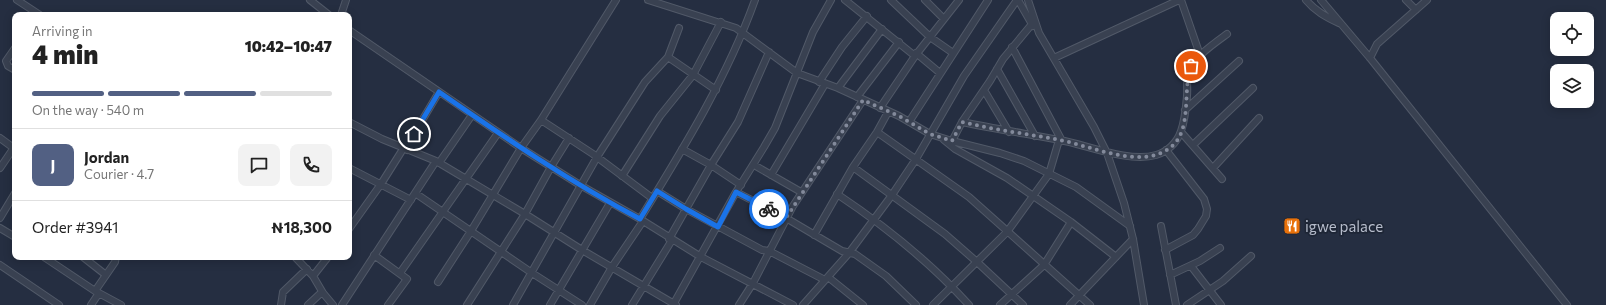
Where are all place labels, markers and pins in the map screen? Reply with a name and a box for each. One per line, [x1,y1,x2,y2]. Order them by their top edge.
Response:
pin [1174,49,1208,83]
pin [397,117,431,151]
restaurant icon: igwe palace [1282,216,1302,236]
place label: igwe palace [1305,217,1383,235]

